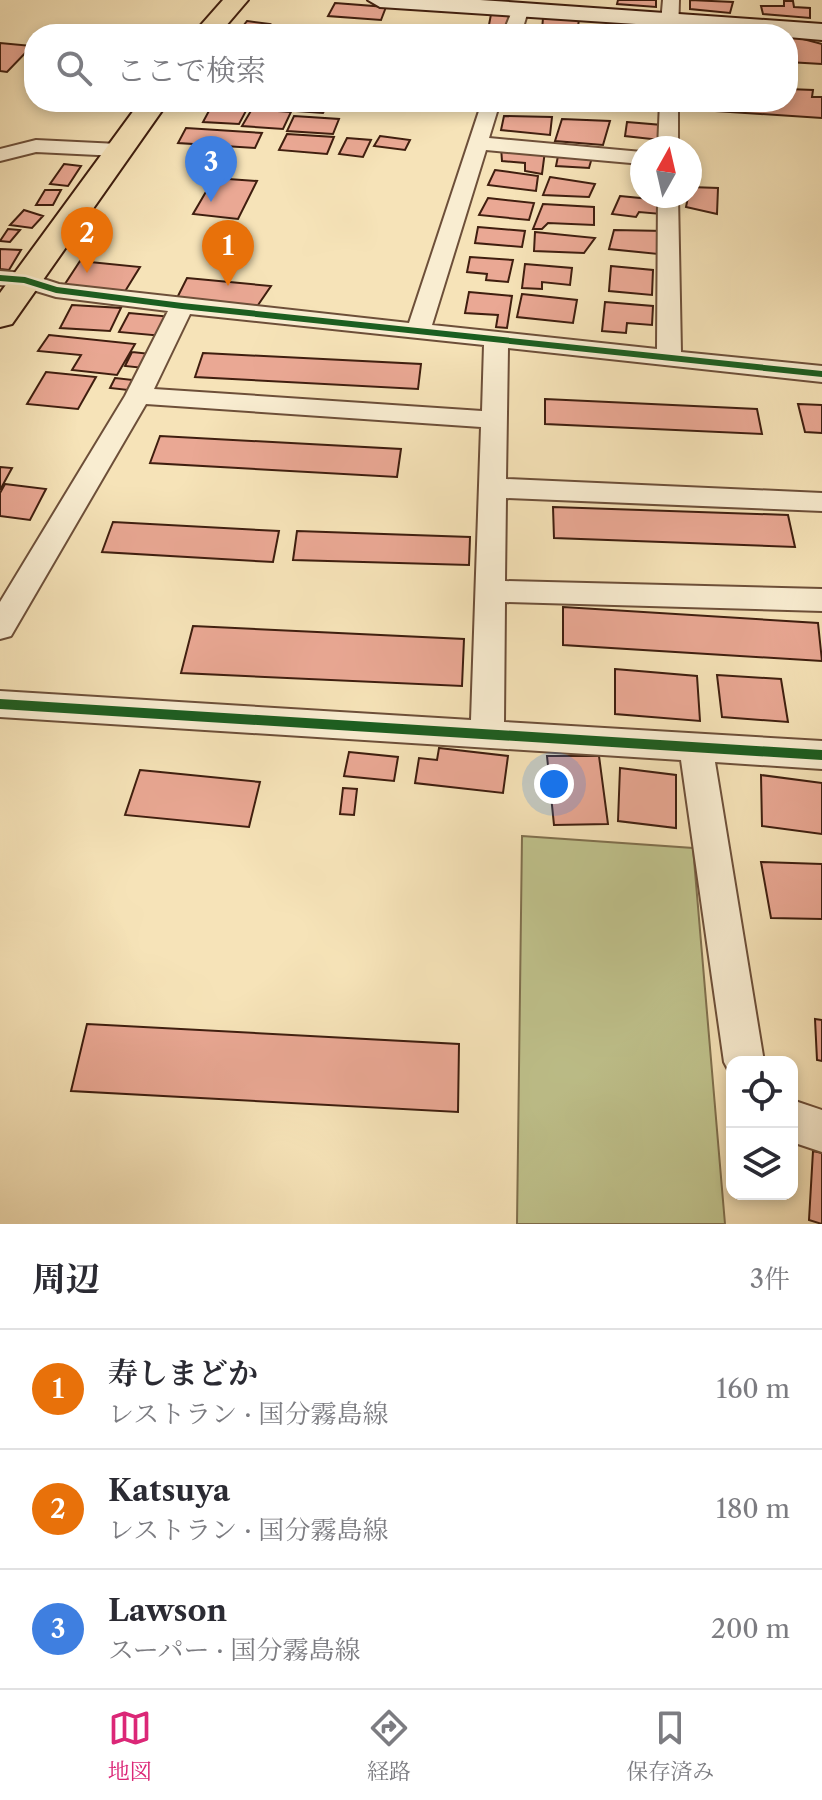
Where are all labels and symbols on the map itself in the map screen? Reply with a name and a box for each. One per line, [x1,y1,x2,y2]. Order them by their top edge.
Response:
pin: 3 [185,136,237,202]
north arrow [630,136,702,208]
pin: 2 [61,207,113,273]
pin: 1 [202,220,254,286]
your location [534,764,574,804]

